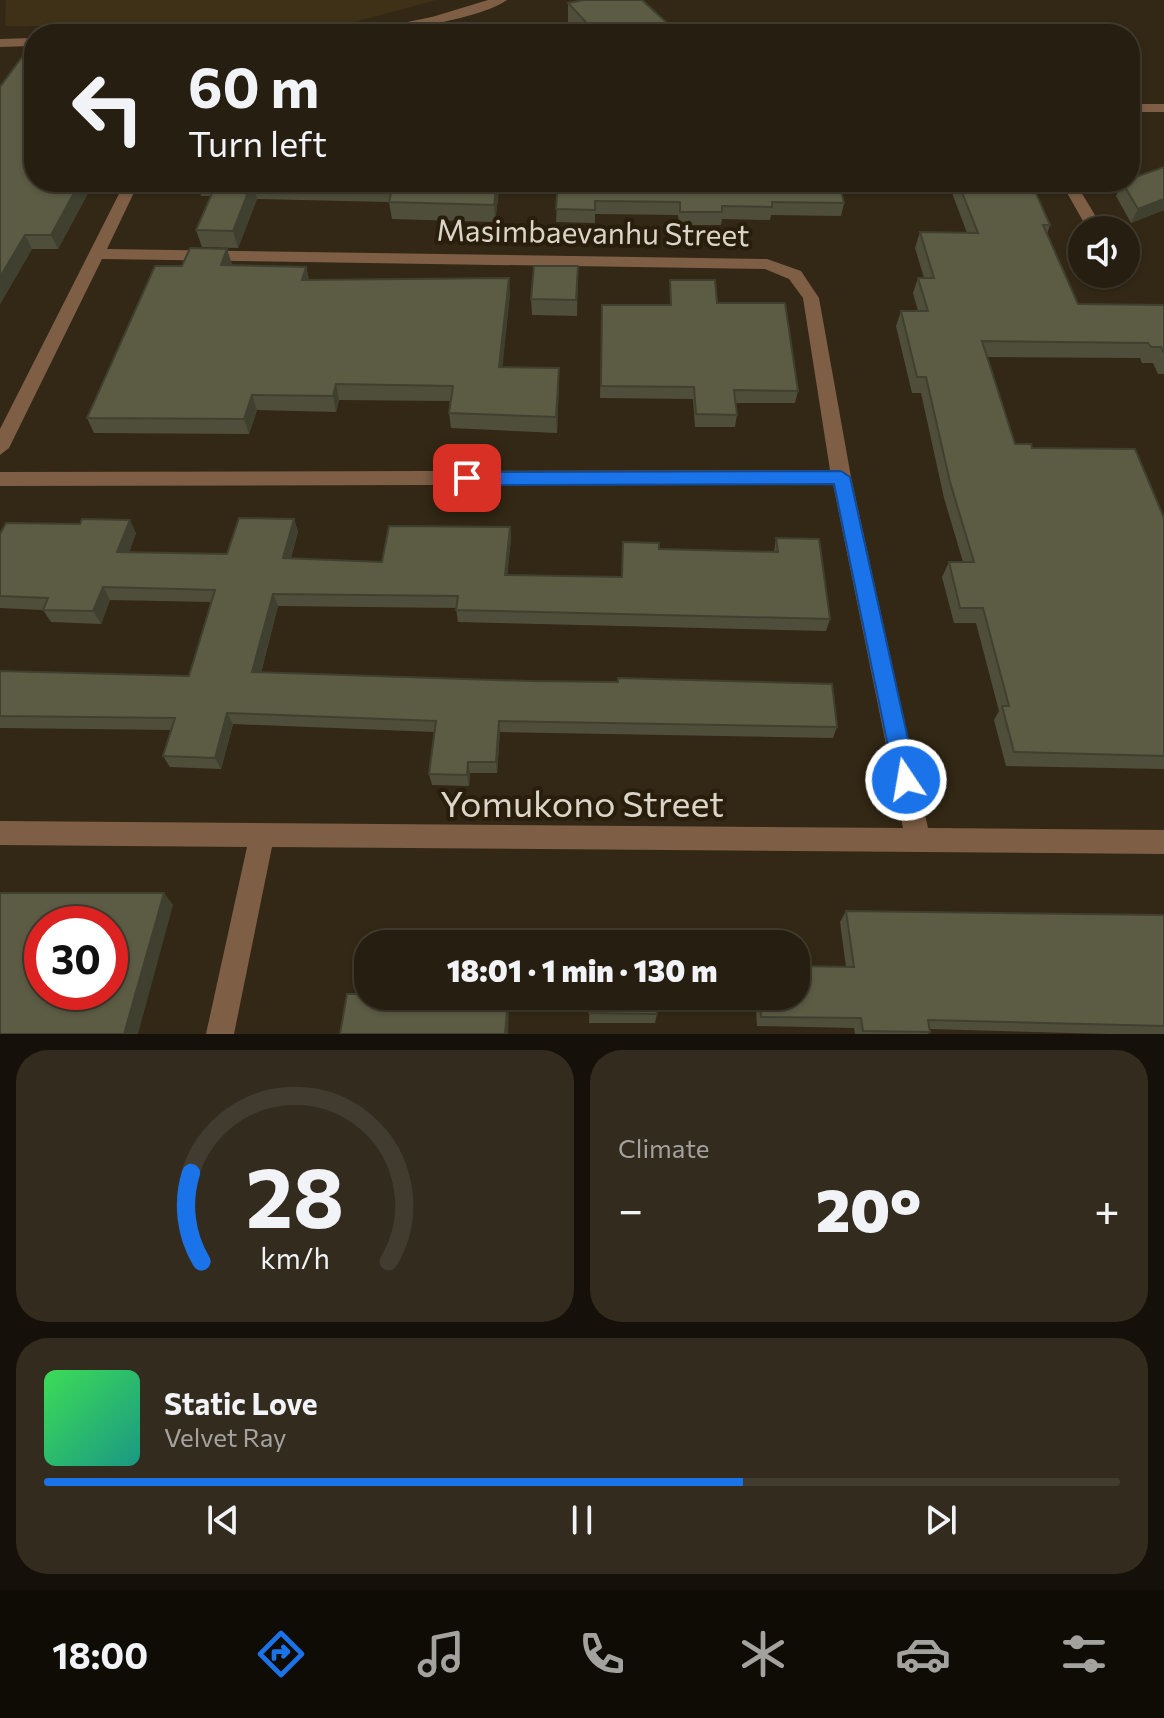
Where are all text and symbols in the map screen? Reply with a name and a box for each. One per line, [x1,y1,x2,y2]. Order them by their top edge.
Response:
text: 60 m [188,51,319,120]
icon: left [56,56,160,160]
text: Turn left [188,120,327,164]
street label: Masimbaevanhu Street [436,210,750,252]
map controls [1068,216,1140,288]
button: sound [1068,216,1140,288]
pin [433,444,501,512]
icon: arrive [445,456,489,500]
position arrow [864,738,948,822]
street label: Yomukono Street [440,780,724,824]
speed limit sign: 30 [24,906,128,1010]
text: 18:01 · 1 min · 130 m [447,951,717,988]
text: Climate [618,1132,710,1163]
text: 28 [246,1143,344,1245]
text: 20° [816,1171,921,1244]
text: − [618,1181,643,1235]
text: + [1094,1181,1120,1235]
text: km/h [260,1240,330,1275]
text: Static Love [164,1384,318,1421]
text: Velvet Ray [164,1421,287,1452]
icon: previous [201,1498,245,1542]
icon: pause [560,1498,604,1542]
icon: next [919,1498,963,1542]
icon: directions [253,1626,309,1682]
icon: music [413,1626,469,1682]
icon: phone [574,1626,630,1682]
icon: climate [735,1626,791,1682]
icon: car [895,1626,951,1682]
icon: filters [1056,1626,1112,1682]
text: 18:00 [52,1632,148,1676]

